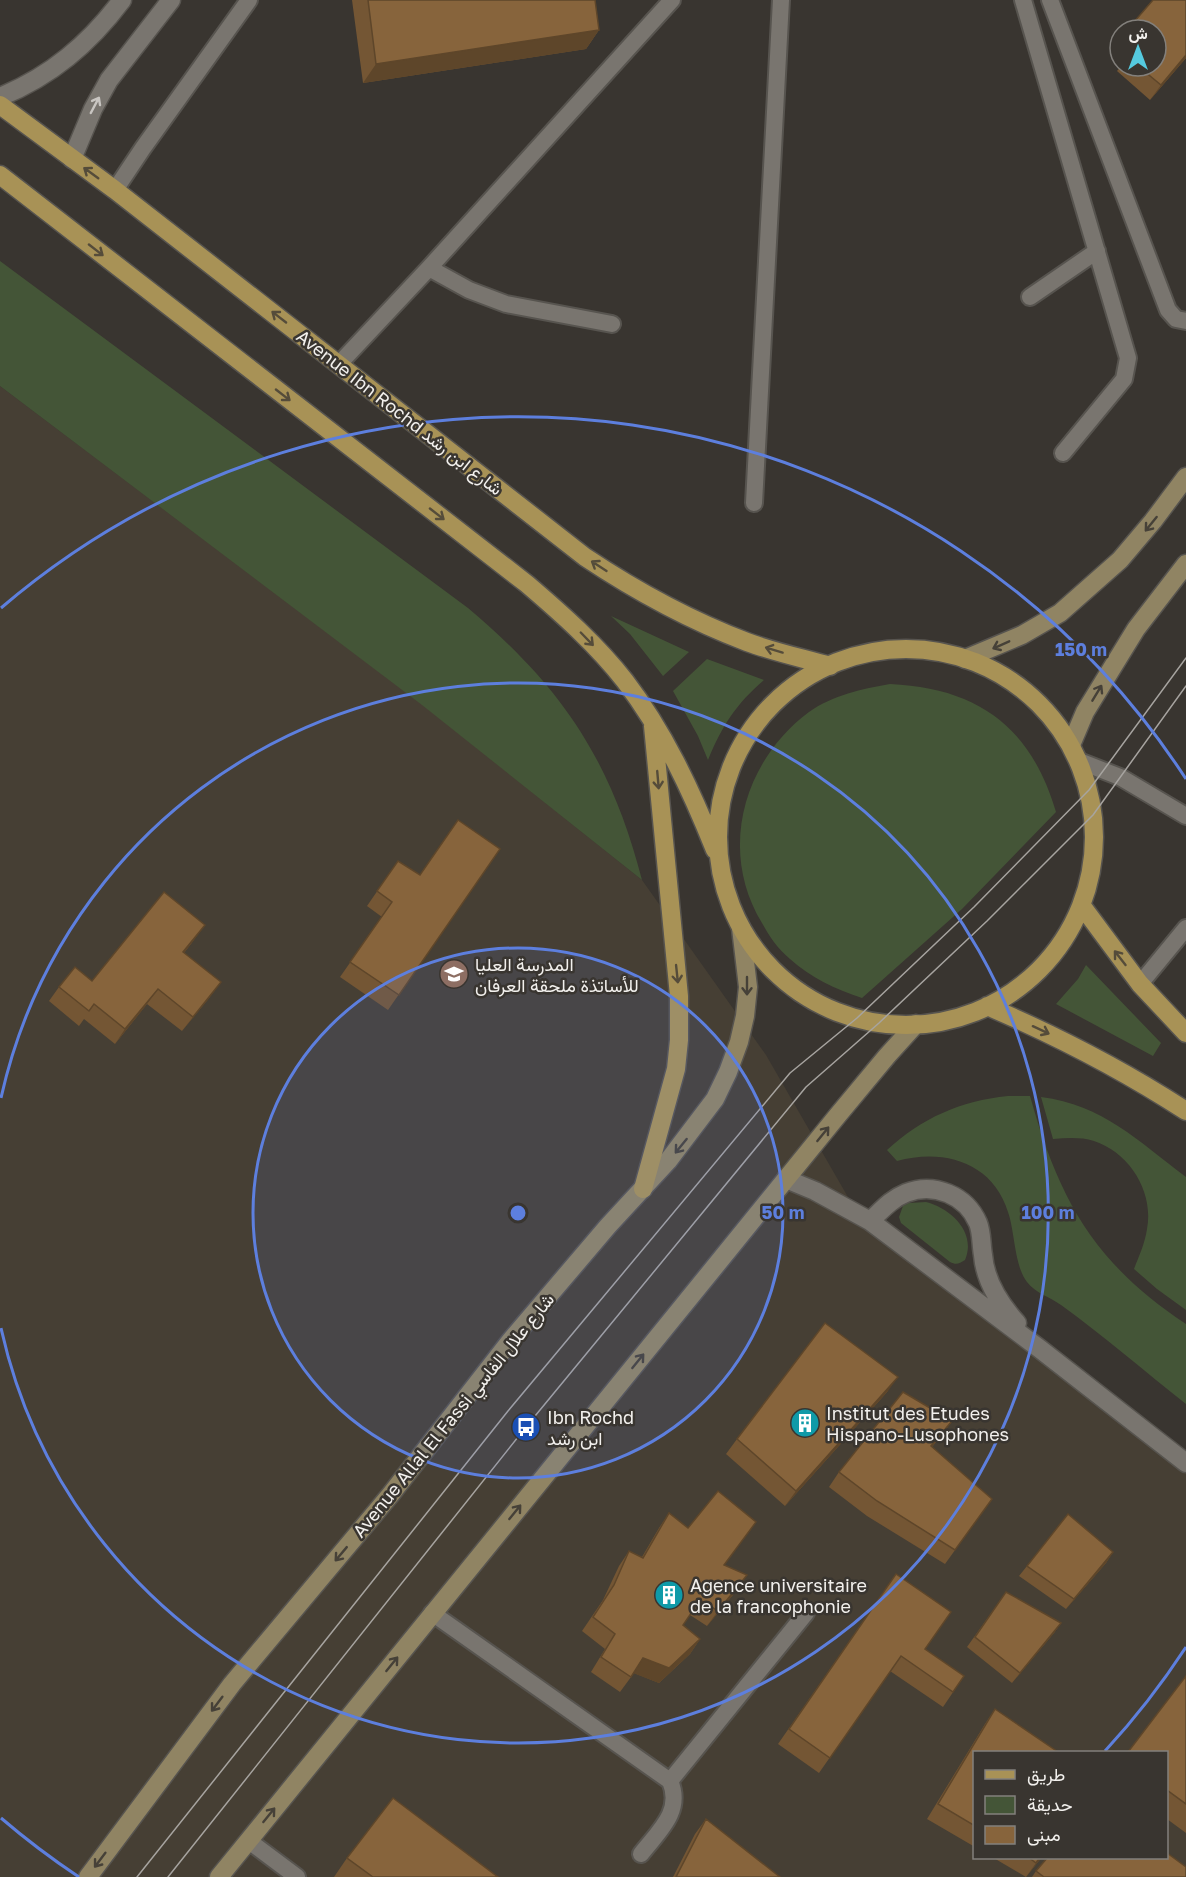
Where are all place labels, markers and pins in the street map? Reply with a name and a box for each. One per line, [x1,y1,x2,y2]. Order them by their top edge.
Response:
place label: المدرسة العليا للأساتذة ملحقة العرفان [475,953,639,997]
school or university icon: المدرسة العليا للأساتذة ملحقة العرفان [438,958,470,990]
centre of rings [508,1203,528,1223]
place label: Institut des Etudes Hispano-Lusophones [826,1402,1009,1445]
place label: Ibn Rochd ابن رشد [547,1406,634,1450]
building icon: Institut des Etudes Hispano-Lusophones [789,1407,821,1439]
bus stop icon: Ibn Rochd ابن رشد [510,1411,542,1443]
place label: Agence universitaire de la francophonie [690,1574,867,1617]
building icon: Agence universitaire de la francophonie [653,1579,685,1611]

